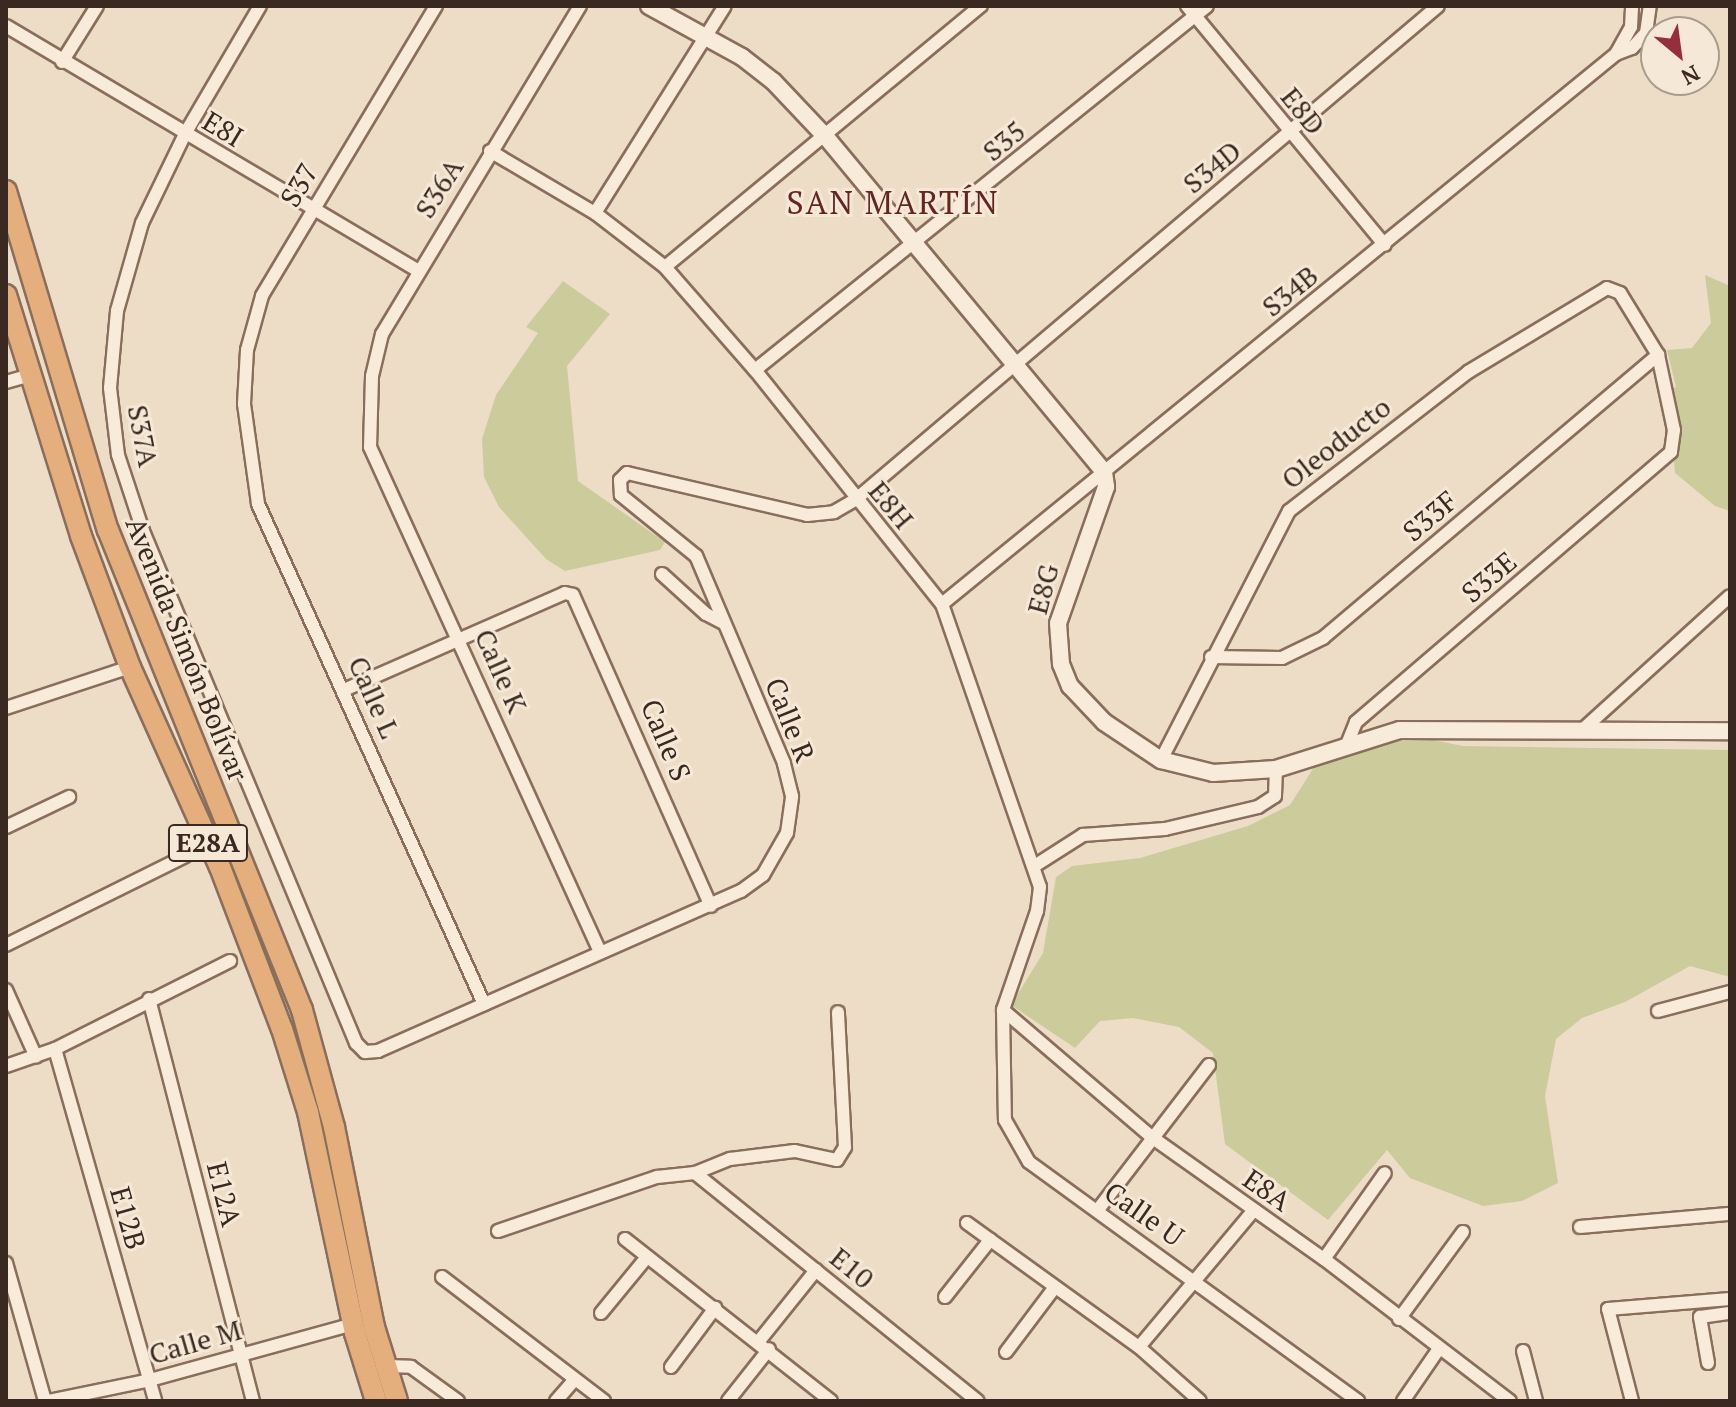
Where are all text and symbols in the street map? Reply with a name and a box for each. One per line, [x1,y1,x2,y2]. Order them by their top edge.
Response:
north arrow [1640,16,1720,96]
text: N [1677,59,1705,92]
street label: E8D [1274,81,1332,141]
street label: E8I [197,104,249,154]
street label: S35 [976,114,1032,168]
street label: S34D [1176,134,1248,200]
street label: S36A [408,152,470,224]
street label: S37 [273,157,325,213]
district label: SAN MARTÍN [786,183,1000,221]
street label: S34B [1255,258,1325,324]
street label: Oleoducto [1275,390,1397,496]
street label: S37A [121,402,165,470]
street label: E8H [862,474,920,536]
street label: S33F [1396,484,1464,548]
street label: Avenida Simón Bolívar [119,512,255,786]
street label: S33E [1455,544,1523,610]
street label: E8G [1020,560,1066,618]
street label: Calle K [468,624,534,718]
street label: Calle L [341,651,407,743]
street label: Calle R [758,673,822,767]
street label: Calle S [634,694,698,786]
road number: E28A [166,821,250,865]
street label: E12A [200,1158,248,1230]
street label: E8A [1237,1162,1297,1218]
street label: Calle U [1098,1175,1190,1253]
street label: E12B [103,1183,153,1253]
street label: E10 [823,1240,881,1296]
street label: Calle M [145,1313,245,1371]

